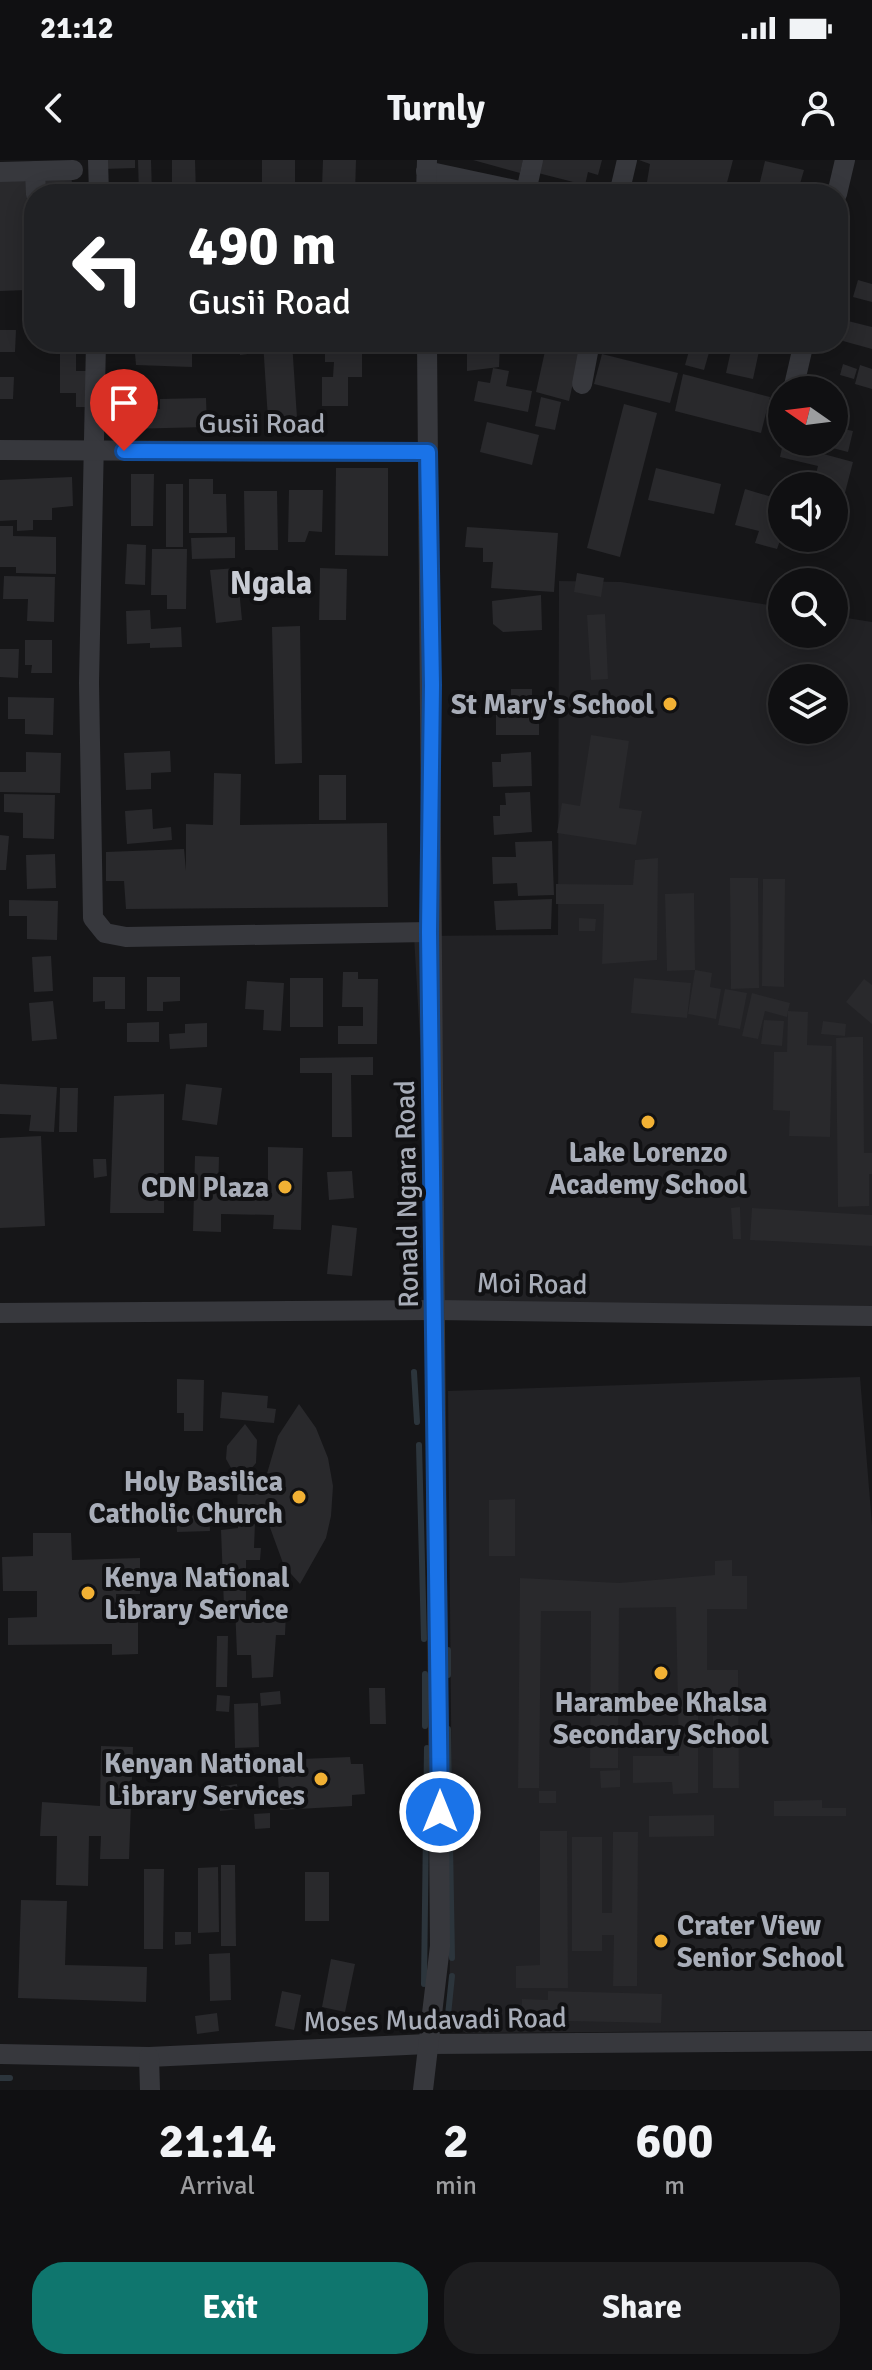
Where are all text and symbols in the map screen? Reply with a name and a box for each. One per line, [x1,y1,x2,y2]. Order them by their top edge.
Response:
text: 21:12 [40,10,114,47]
icon: back [32,86,76,130]
text: Turnly [387,86,485,131]
icon: person [796,86,840,130]
text: 490 m [188,211,336,280]
icon: left [56,216,160,320]
text: Gusii Road [188,280,351,325]
pin [90,369,158,451]
north arrow [768,376,848,456]
map controls [768,376,848,744]
icon: arrive [102,381,146,425]
street label: Gusii Road [199,407,325,441]
button: sound [768,472,848,552]
district label: Ngala [230,564,312,603]
button: search [768,568,848,648]
button: layers [768,664,848,744]
place label: St Mary's School [451,688,654,722]
marker: St Mary's School [661,695,679,713]
street label: Ronald Ngara Road [388,1080,426,1308]
marker: Lake Lorenzo Academy School [639,1113,657,1131]
place label: Lake Lorenzo Academy School [549,1136,748,1202]
place label: CDN Plaza [141,1171,269,1205]
marker: CDN Plaza [276,1178,294,1196]
street label: Moi Road [476,1266,588,1302]
place label: Holy Basilica Catholic Church [88,1465,283,1531]
marker: Holy Basilica Catholic Church [290,1488,308,1506]
place label: Kenya National Library Service [104,1561,290,1627]
marker: Kenya National Library Service [79,1584,97,1602]
marker: Harambee Khalsa Secondary School [652,1664,670,1682]
place label: Harambee Khalsa Secondary School [553,1686,769,1752]
place label: Kenyan National Library Services [104,1747,305,1813]
marker: Kenyan National Library Services [312,1770,330,1788]
position arrow [398,1770,482,1854]
place label: Crater View Senior School [677,1909,844,1975]
marker: Crater View Senior School [652,1932,670,1950]
street label: Moses Mudavadi Road [303,2001,567,2039]
text: 21:14 [159,2112,276,2171]
text: 2 [443,2112,469,2171]
text: 600 [636,2112,713,2171]
text: Arrival [180,2170,255,2202]
text: min [435,2170,477,2202]
text: m [664,2170,685,2202]
button: Exit [32,2262,428,2354]
button: Share [444,2262,840,2354]

